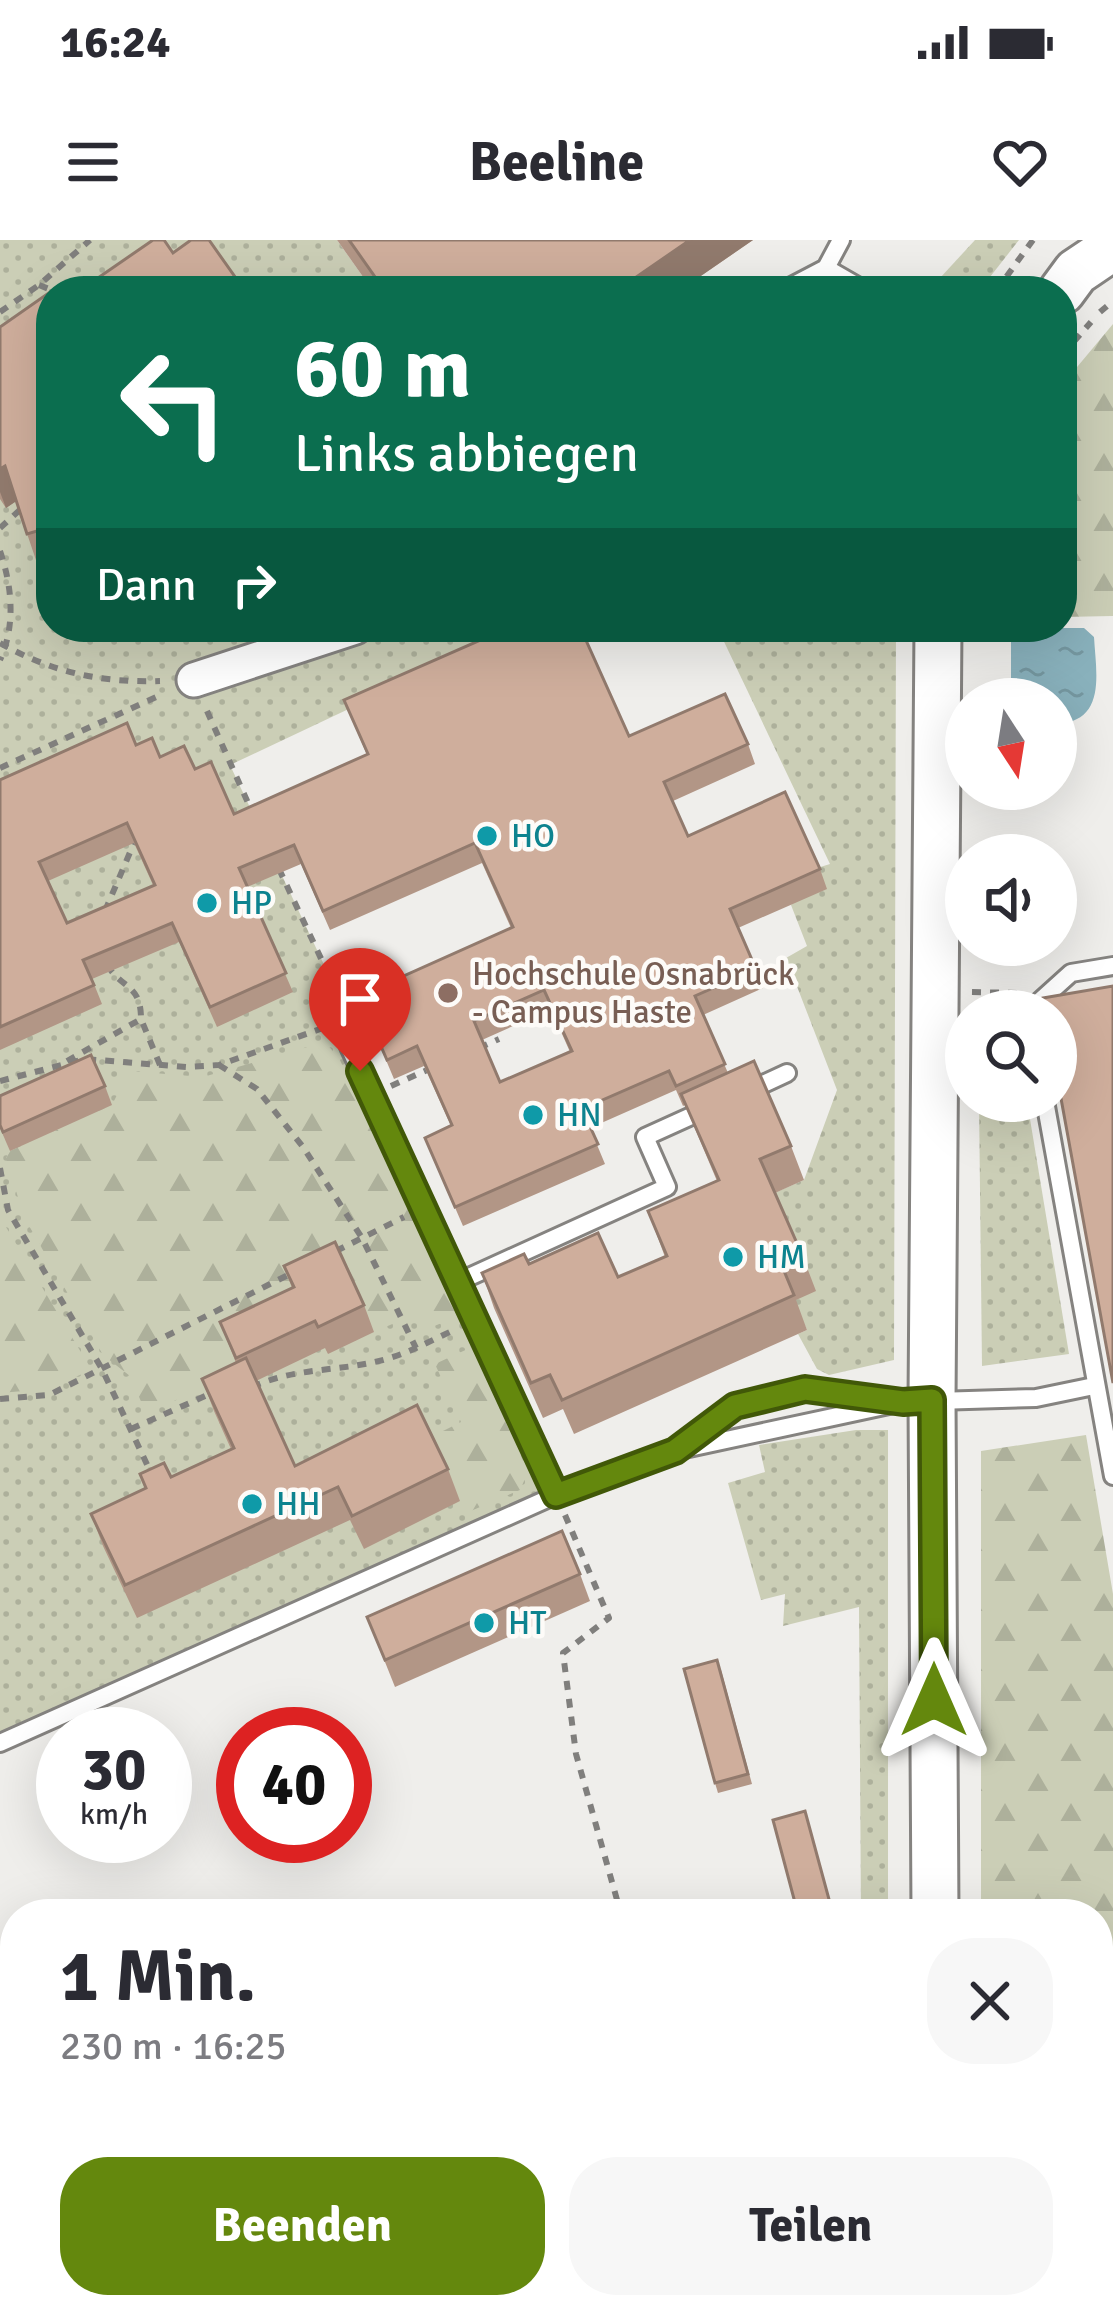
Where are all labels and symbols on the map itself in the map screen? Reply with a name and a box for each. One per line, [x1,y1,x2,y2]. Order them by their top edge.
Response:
north arrow [945,678,1077,810]
place label: HO [511,816,555,857]
marker: HO [474,823,500,849]
place label: HP [231,883,272,924]
marker: HP [194,890,220,916]
pin [309,948,411,1071]
place label: Hochschule Osnabrück - Campus Haste [472,954,795,1033]
marker: Hochschule Osnabrück - Campus Haste [435,980,461,1006]
place label: HN [557,1095,602,1136]
marker: HN [520,1102,546,1128]
place label: HM [757,1237,806,1278]
marker: HM [720,1244,746,1270]
place label: HH [276,1484,321,1525]
marker: HH [239,1491,265,1517]
place label: HT [508,1603,547,1644]
marker: HT [471,1610,497,1636]
position arrow [871,1637,997,1763]
speed limit sign: 40 [216,1707,372,1863]

